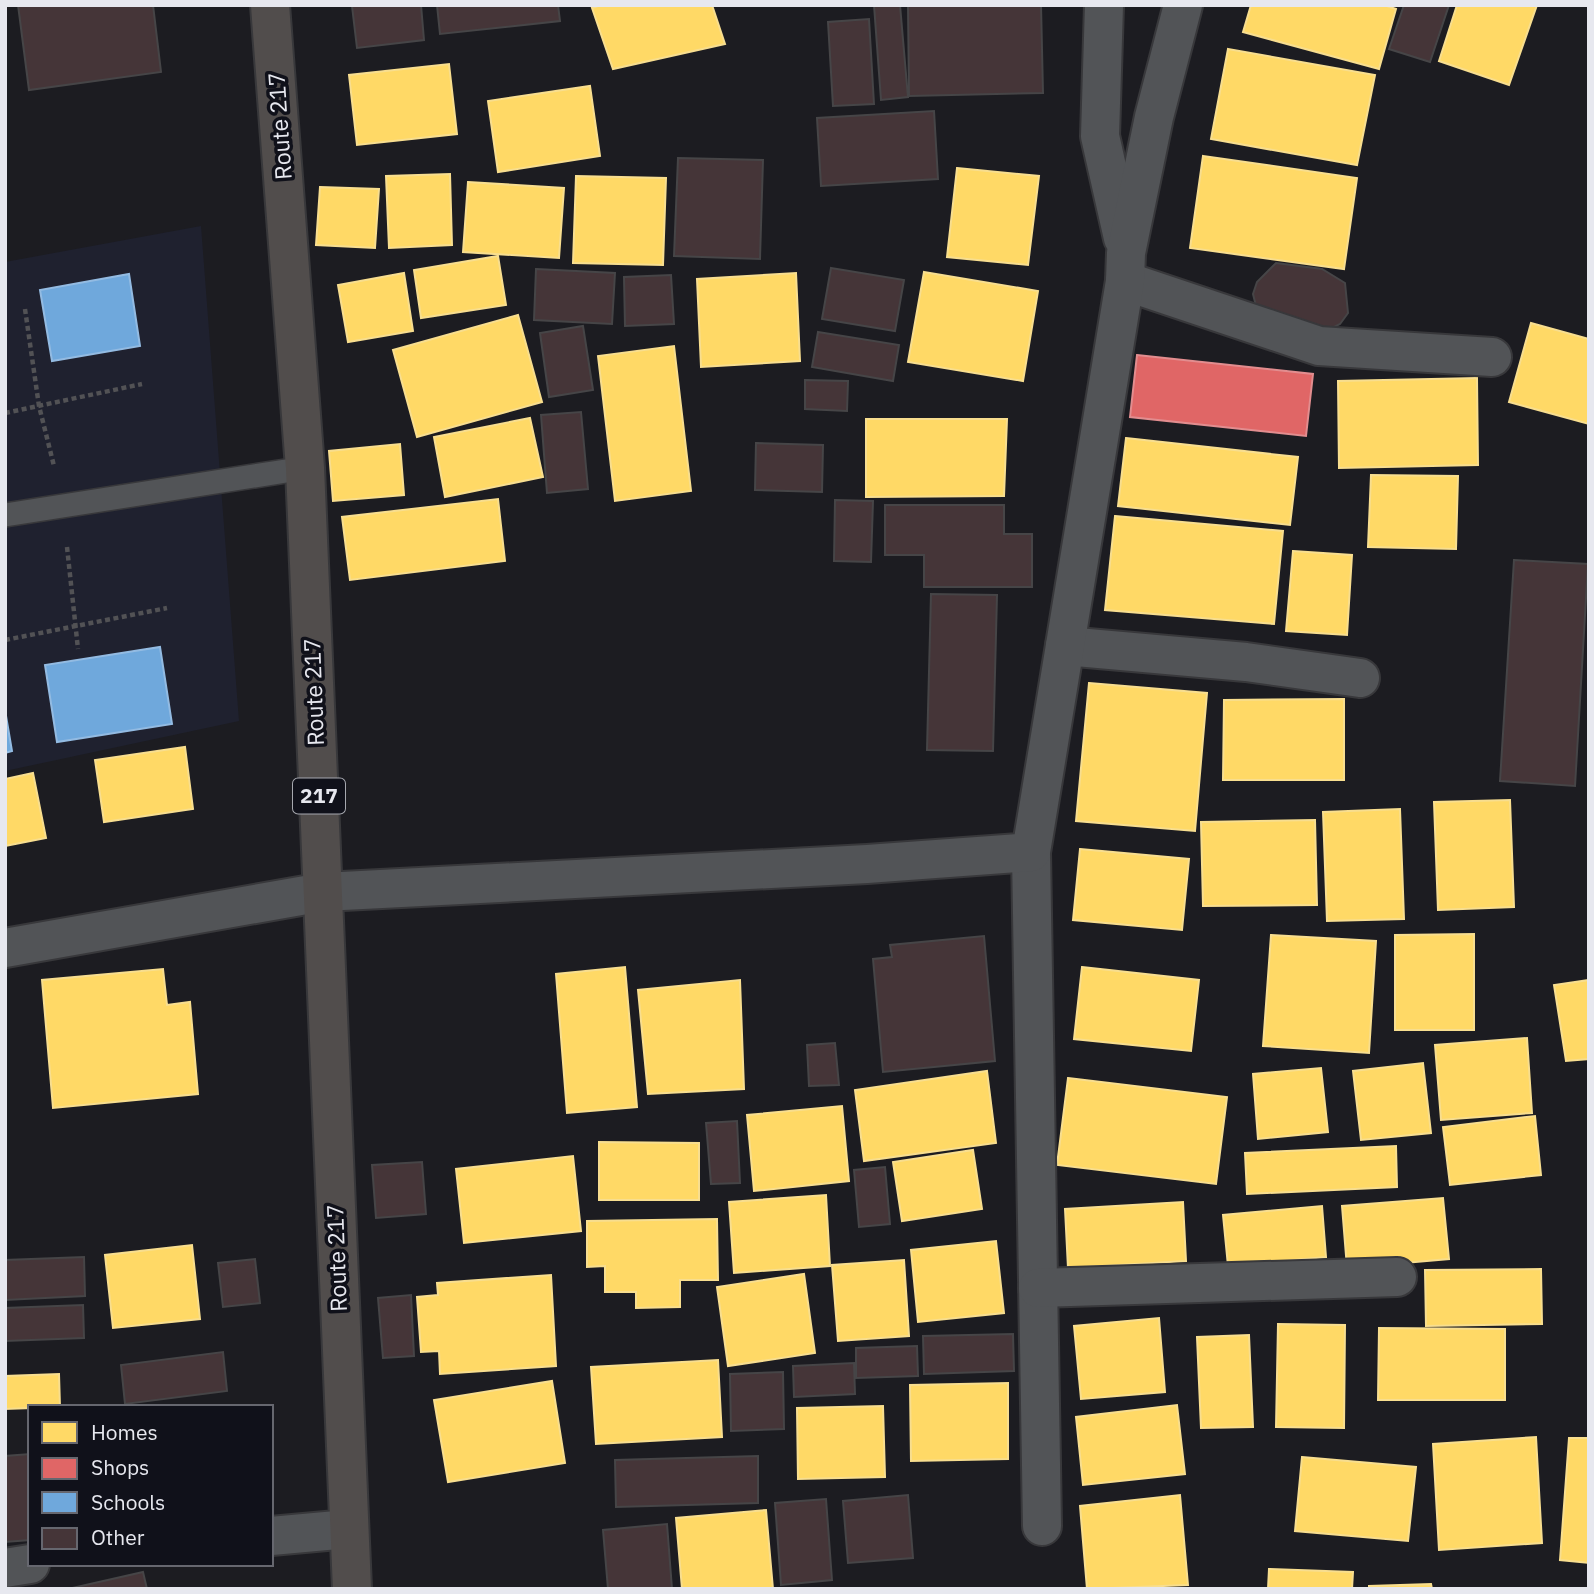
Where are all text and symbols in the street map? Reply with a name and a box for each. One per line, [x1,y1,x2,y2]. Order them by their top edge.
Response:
street label: Route 217 [260,71,298,181]
street label: Route 217 [296,638,330,746]
road number: 217 [293,778,345,814]
street label: Route 217 [319,1204,353,1312]
legend [28,1405,273,1566]
text: Homes [91,1418,158,1446]
text: Shops [91,1453,149,1481]
text: Schools [91,1488,165,1516]
text: Other [91,1523,145,1551]

